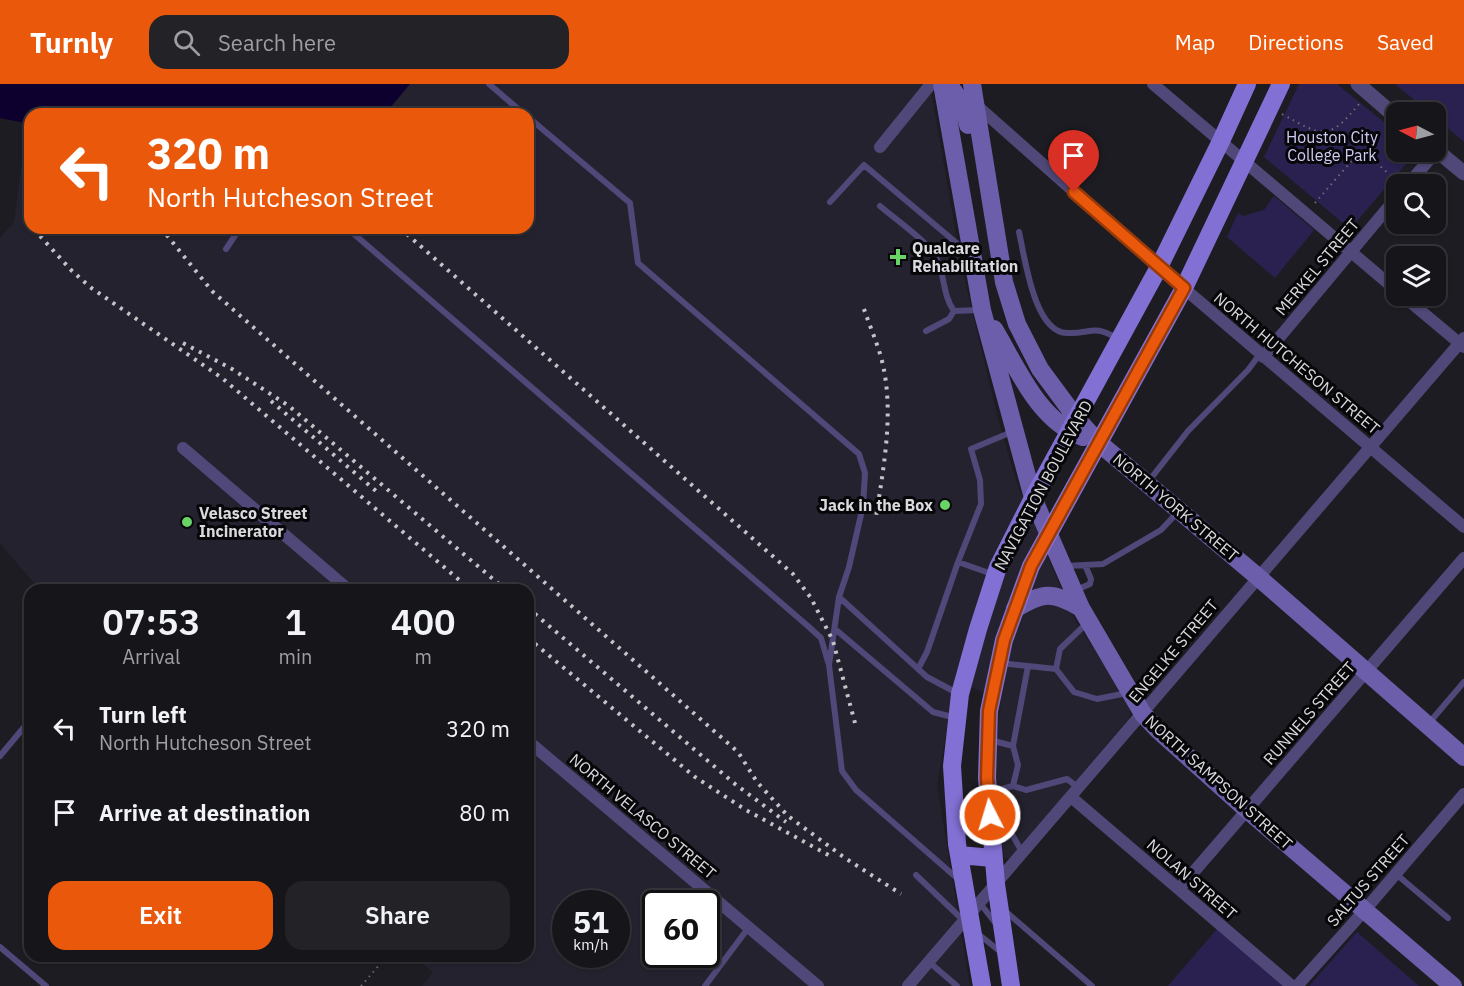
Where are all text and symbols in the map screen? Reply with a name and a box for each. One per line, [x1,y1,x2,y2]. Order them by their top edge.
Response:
search box [149,15,569,69]
text: Turnly [30,24,113,61]
icon: search [170,26,203,59]
text: Search here [218,28,336,57]
text: Map [1175,28,1215,56]
text: Directions [1248,28,1344,56]
text: Saved [1377,28,1434,56]
north arrow [1386,102,1446,162]
map controls [1386,102,1446,306]
text: 320 m [147,126,270,181]
park label: Houston City College Park [1286,127,1378,165]
pin [1048,130,1099,192]
icon: left [48,132,126,210]
icon: arrive [1057,139,1090,172]
button: search [1386,174,1446,234]
text: North Hutcheson Street [147,179,434,214]
street label: MERKEL STREET [1271,215,1363,319]
place label: Qualcare Rehabilitation [912,238,1018,276]
button: layers [1386,246,1446,306]
marker: Qualcare Rehabilitation [889,248,907,266]
street label: NORTH HUTCHESON STREET [1210,288,1384,438]
street label: NAVIGATION BOULEVARD [990,397,1096,573]
street label: NORTH YORK STREET [1109,449,1243,565]
place label: Jack in the Box [819,495,933,515]
marker: Jack in the Box [938,498,952,512]
place label: Velasco Street Incinerator [199,503,307,541]
marker: Velasco Street Incinerator [180,515,194,529]
street label: ENGELKE STREET [1124,595,1222,707]
text: 07:53 [102,598,200,645]
text: 1 [285,598,306,645]
text: 400 [391,598,456,645]
text: Arrival [122,643,180,670]
text: min [279,643,312,670]
text: m [414,643,432,670]
street label: RUNNELS STREET [1259,657,1359,769]
text: Turn left [99,700,187,729]
street label: NORTH SAMPSON STREET [1141,711,1297,853]
icon: left [48,712,81,745]
text: 320 m [446,714,510,743]
text: North Hutcheson Street [99,729,312,756]
street label: NORTH VELASCO STREET [566,749,720,883]
position arrow [958,783,1022,847]
icon: arrive [48,796,81,829]
text: Arrive at destination [99,798,310,827]
text: 80 m [459,798,510,827]
street label: SALTUS STREET [1322,830,1414,930]
street label: NOLAN STREET [1143,835,1241,923]
button: Exit [48,881,273,950]
button: Share [285,881,510,950]
speed limit sign: 60 [642,890,720,968]
text: 51 [573,902,609,941]
text: km/h [573,935,609,954]

